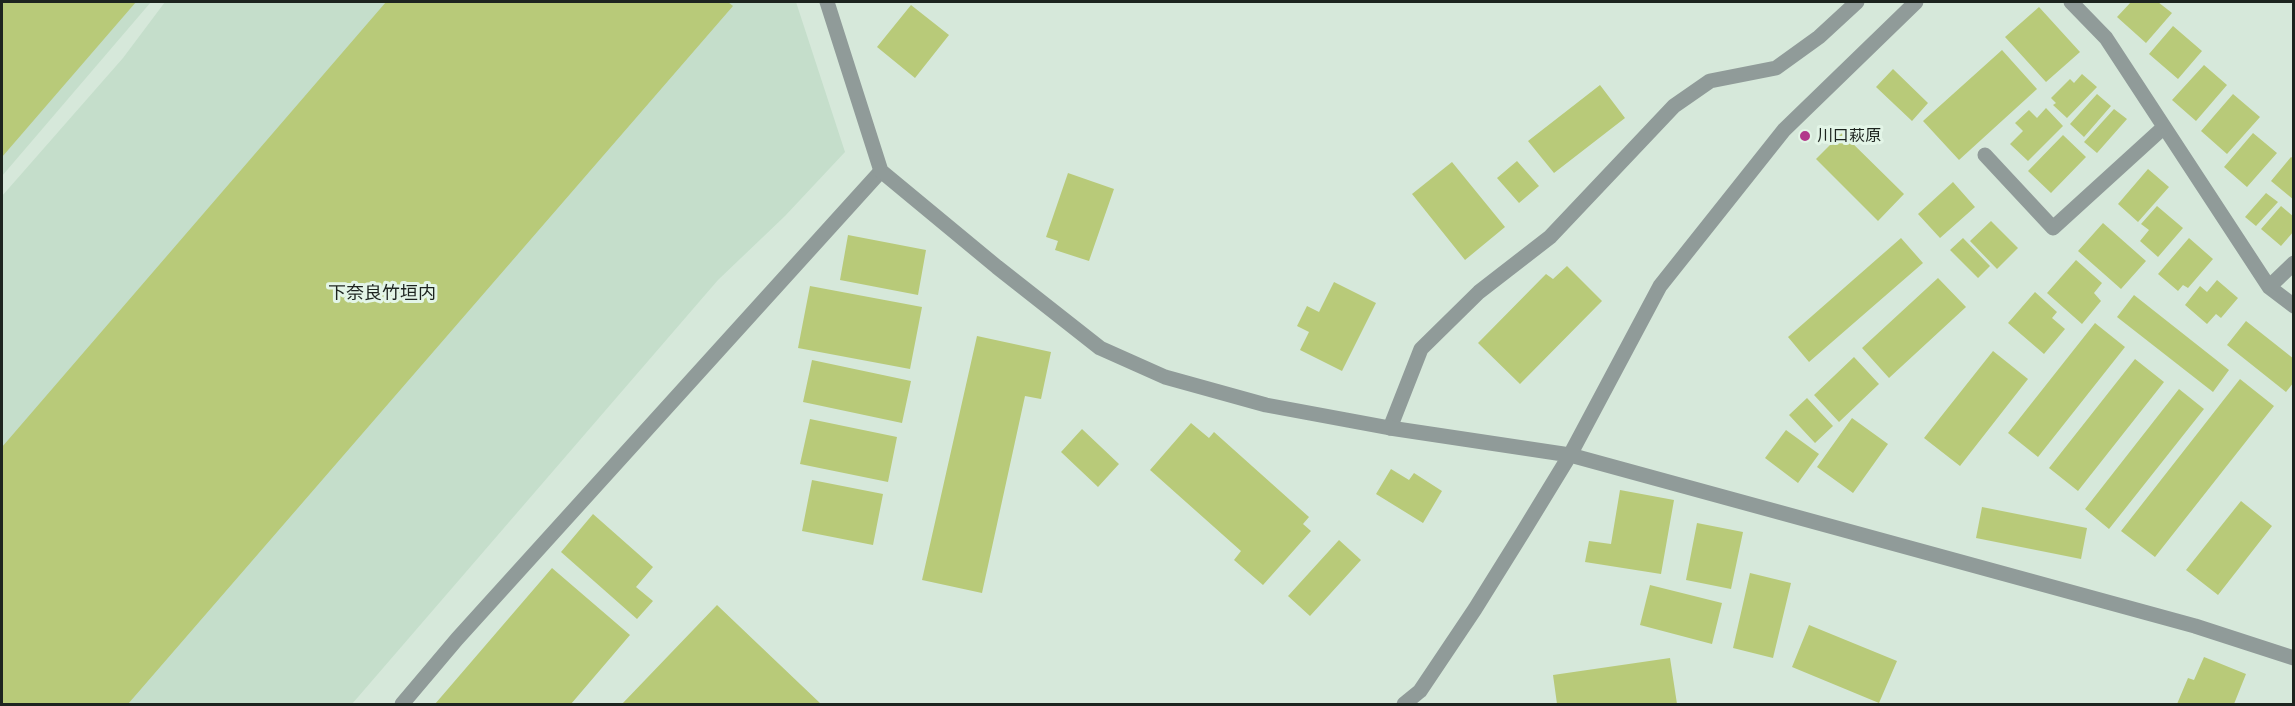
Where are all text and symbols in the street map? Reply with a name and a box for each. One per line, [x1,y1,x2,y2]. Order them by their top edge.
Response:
place label: 川口萩原 [1817,126,1881,146]
marker: 川口萩原 [1798,129,1812,143]
district label: 下奈良竹垣内 [328,282,436,304]

